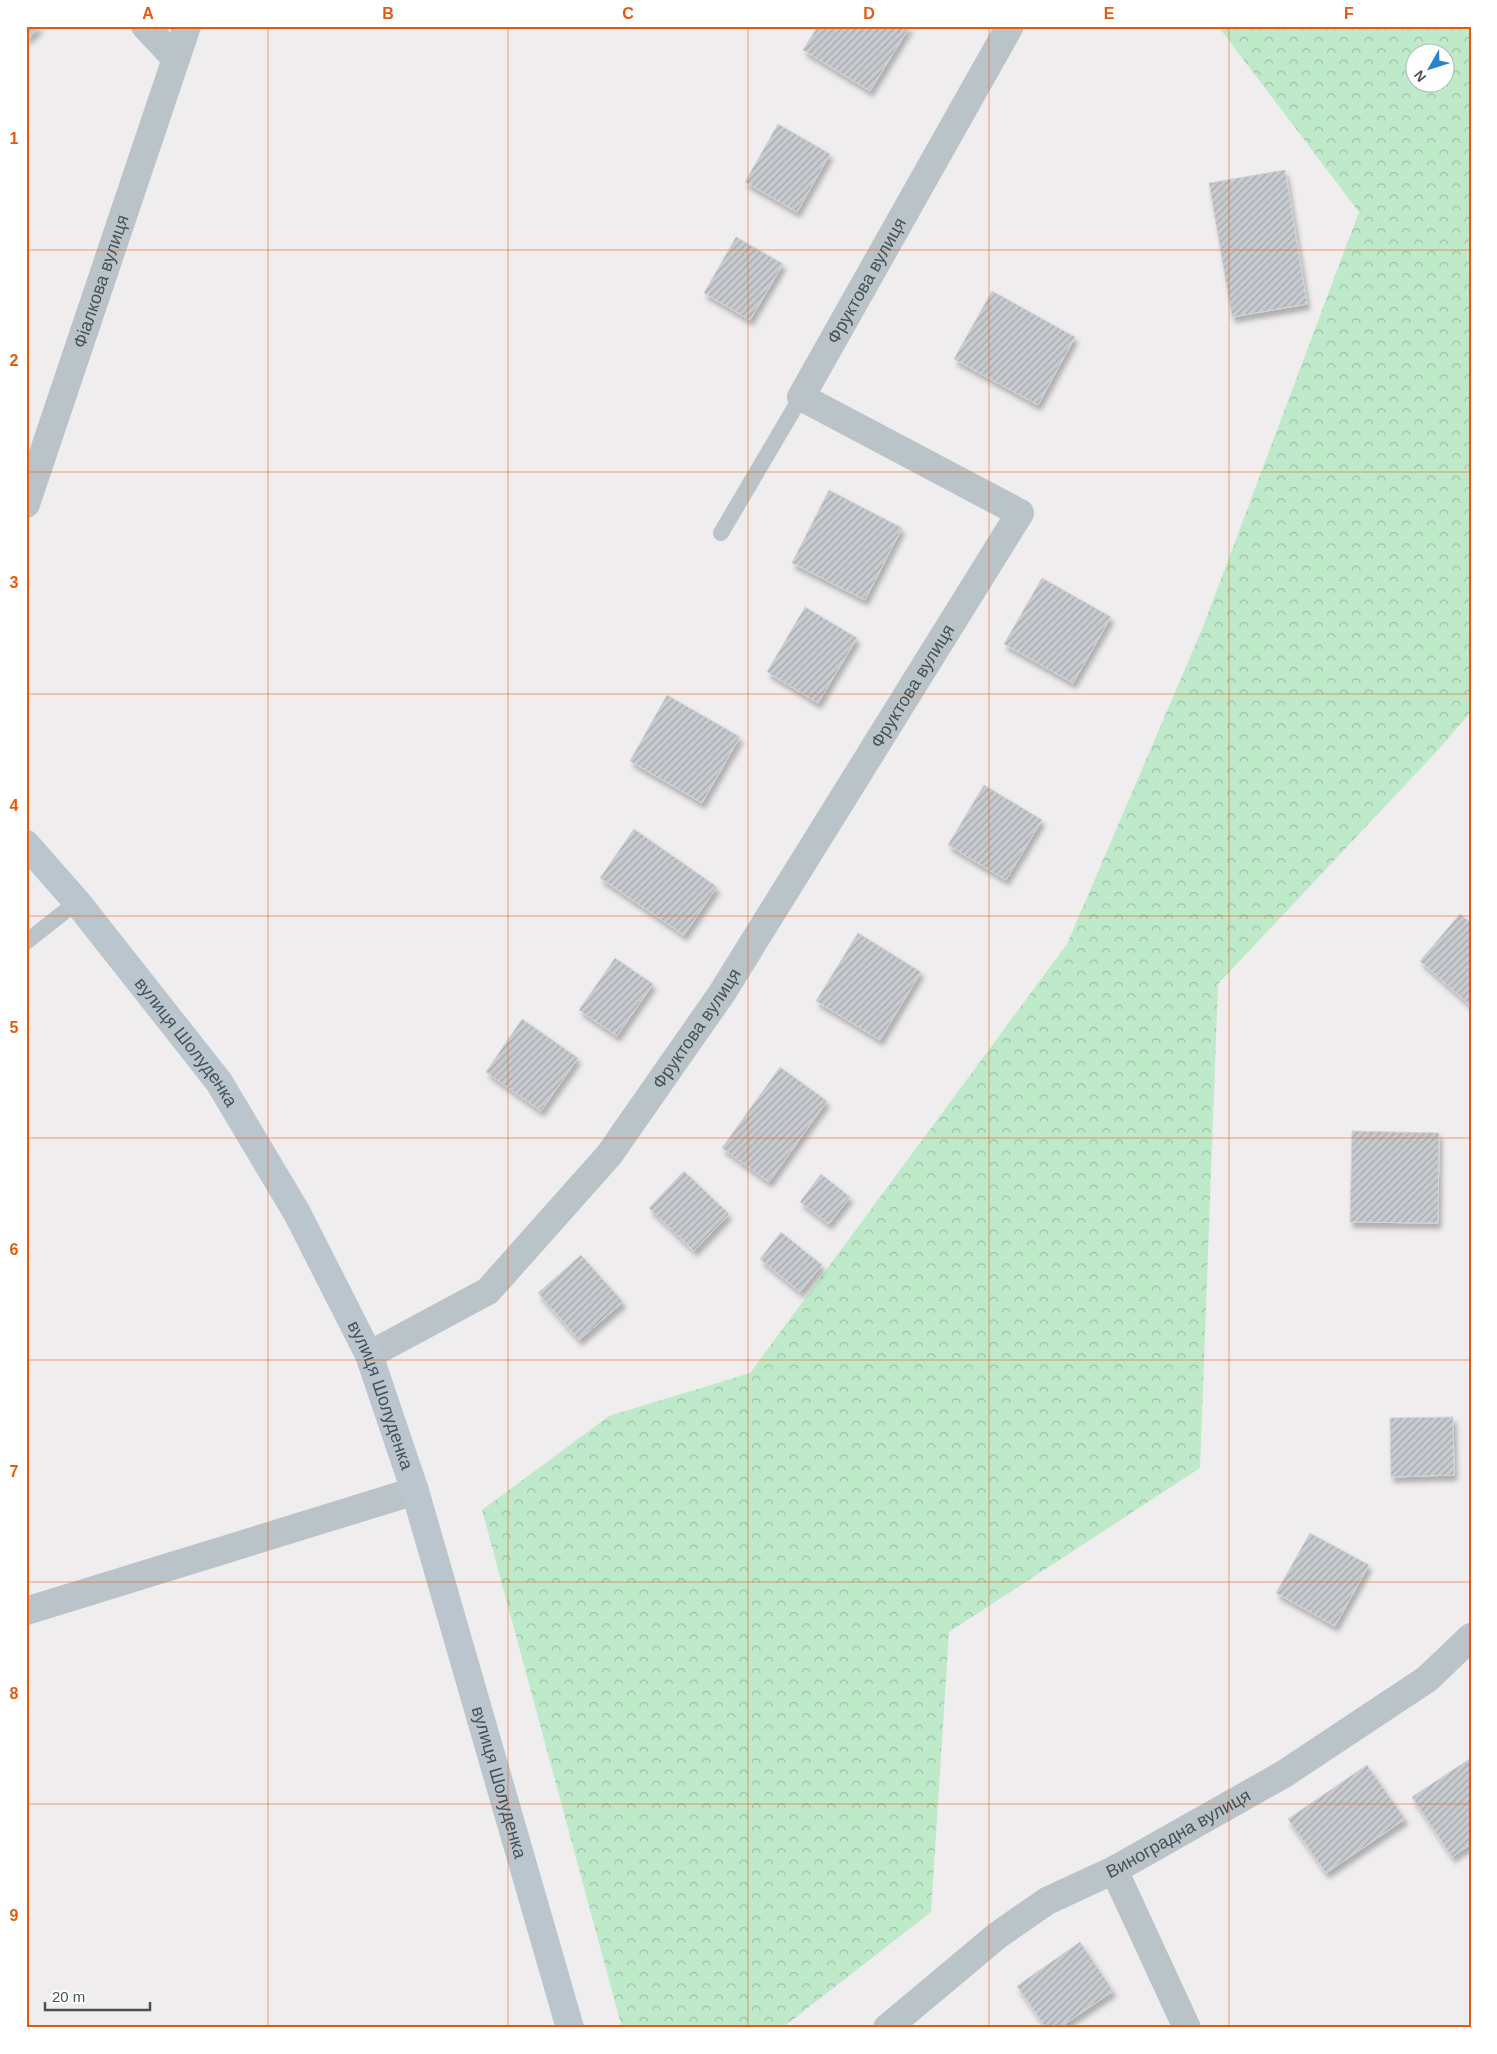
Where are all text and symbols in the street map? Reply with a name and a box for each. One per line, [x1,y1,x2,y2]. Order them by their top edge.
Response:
text: A [142,5,154,22]
text: B [382,5,394,22]
text: C [622,5,634,22]
text: D [863,5,875,22]
text: E [1104,5,1115,22]
text: F [1344,5,1354,22]
north arrow [1404,42,1454,92]
text: N [1410,67,1429,85]
text: 1 [10,130,19,147]
street label: Фіалкова вулиця [69,212,133,350]
street label: Фруктова вулиця [823,214,910,347]
text: 2 [10,352,19,369]
text: 3 [10,574,19,591]
street label: Фруктова вулиця [867,621,958,751]
text: 4 [10,797,19,814]
street label: Фруктова вулиця [648,965,745,1093]
street label: вулиця Шолуденка [131,974,242,1111]
text: 5 [10,1019,19,1036]
text: 6 [10,1241,19,1258]
street label: вулиця Шолуденка [343,1318,417,1473]
text: 7 [10,1463,19,1480]
text: 8 [10,1685,19,1702]
street label: вулиця Шолуденка [468,1704,531,1862]
street label: Виноградна вулиця [1103,1785,1254,1882]
text: 9 [10,1907,19,1924]
scale bar [45,1979,150,2011]
text: 20 m [52,1988,85,2005]

